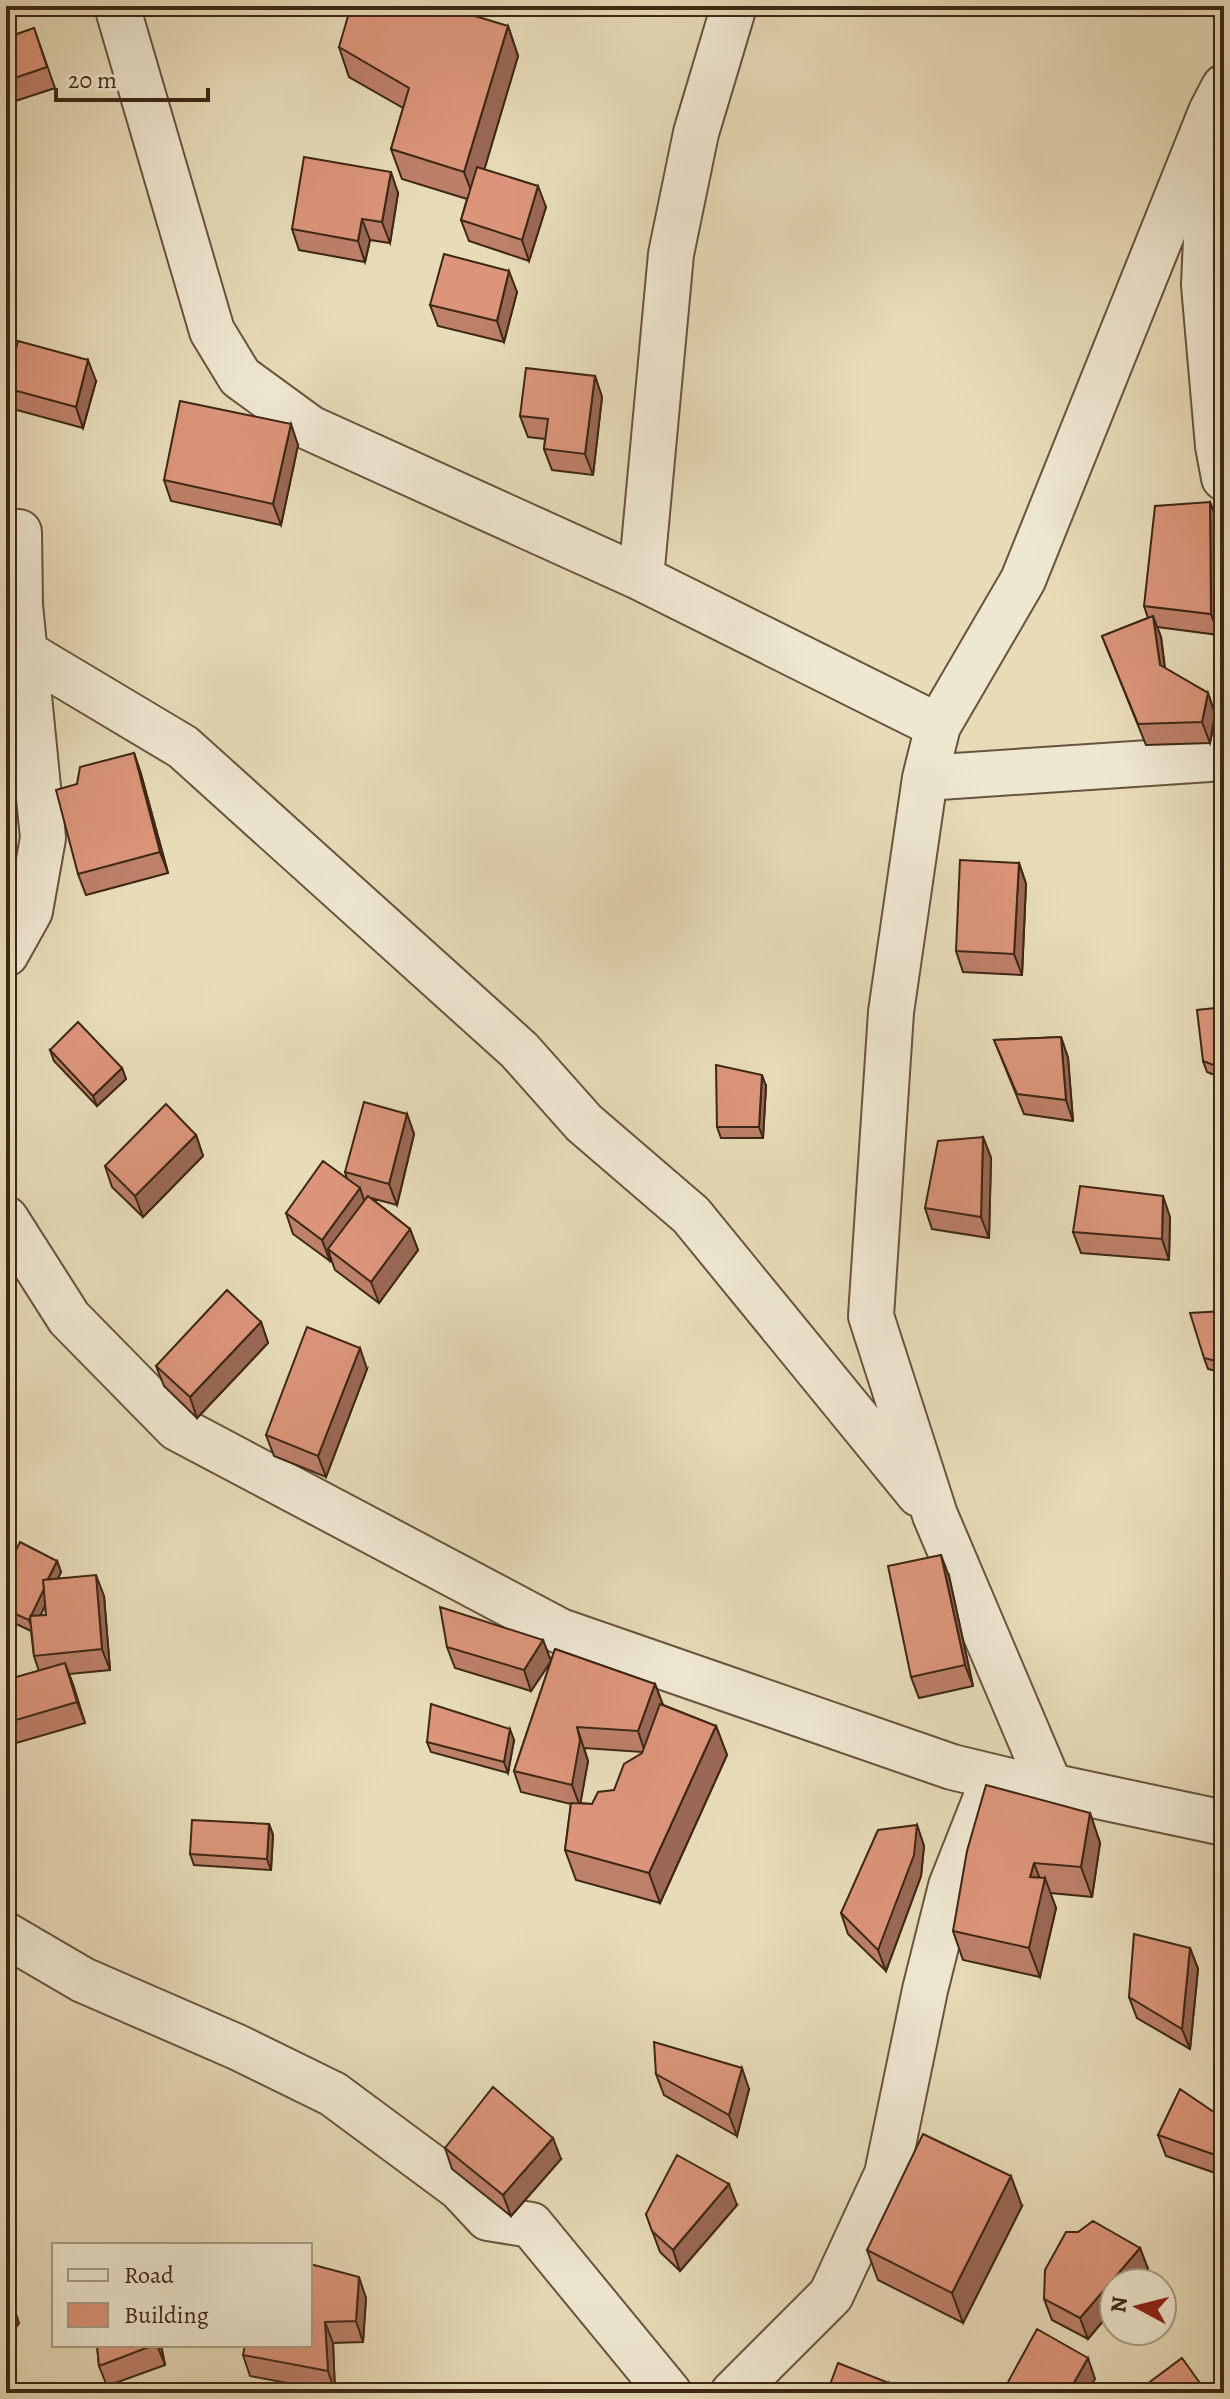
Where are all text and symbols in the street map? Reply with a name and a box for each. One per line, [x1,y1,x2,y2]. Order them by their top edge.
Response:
scale bar [56,52,208,102]
text: 20 m [68,64,117,96]
legend [52,2243,312,2347]
text: Road [124,2259,174,2291]
north arrow [1098,2267,1178,2347]
text: N [1103,2295,1135,2314]
text: Building [124,2299,209,2331]

